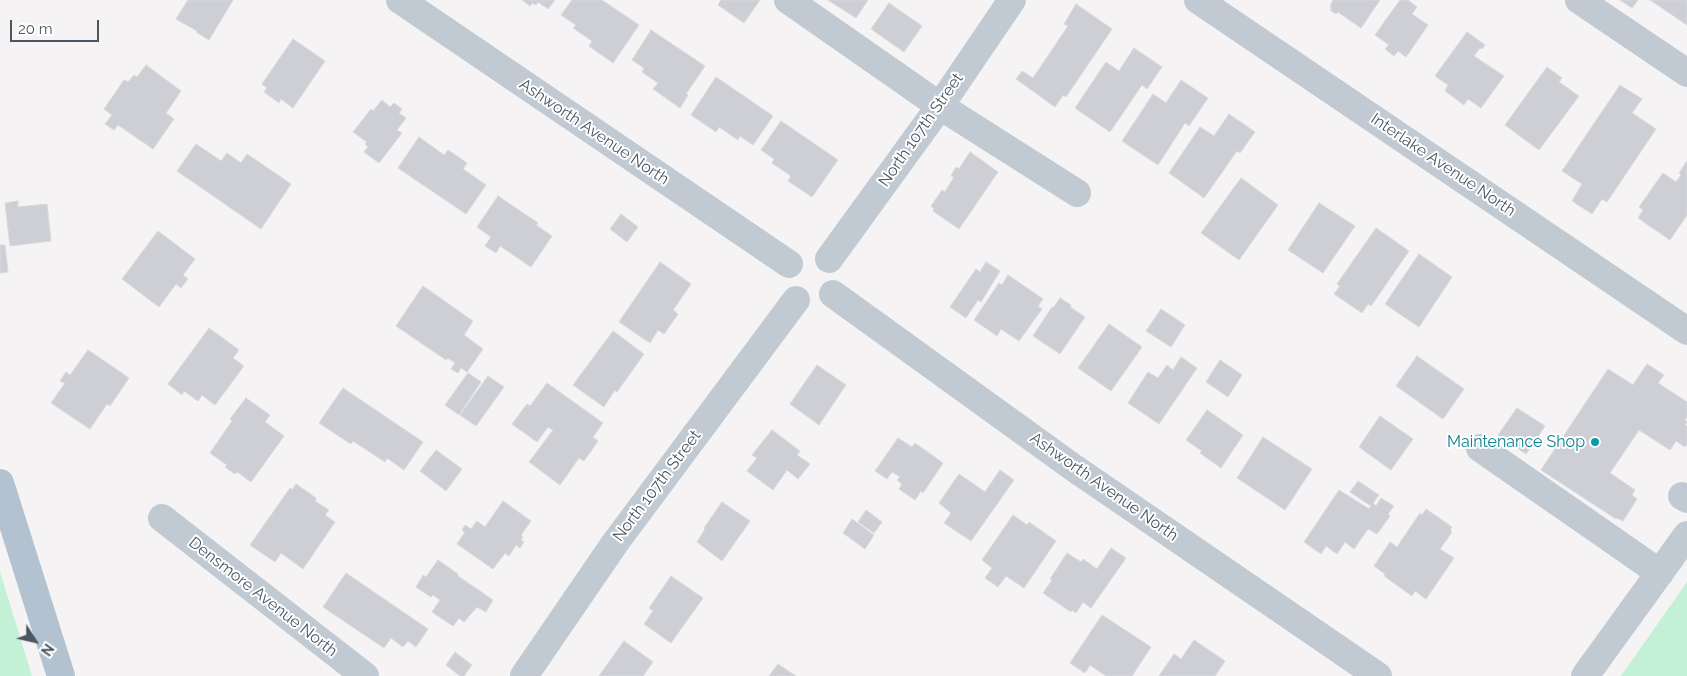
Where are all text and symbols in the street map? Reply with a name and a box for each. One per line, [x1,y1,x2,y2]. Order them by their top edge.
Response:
scale bar [12,10,101,42]
text: 20 m [18,20,53,38]
street label: North 107th Street [875,69,967,191]
street label: Ashworth Avenue North [515,75,673,189]
street label: Interlake Avenue North [1367,109,1519,221]
street label: North 107th Street [609,427,705,545]
street label: Ashworth Avenue North [1026,429,1182,545]
place label: Maintenance Shop [1447,432,1585,452]
marker: Maintenance Shop [1589,436,1601,448]
street label: Densmore Avenue North [185,533,341,661]
north arrow [10,616,60,666]
text: N [38,641,57,659]

